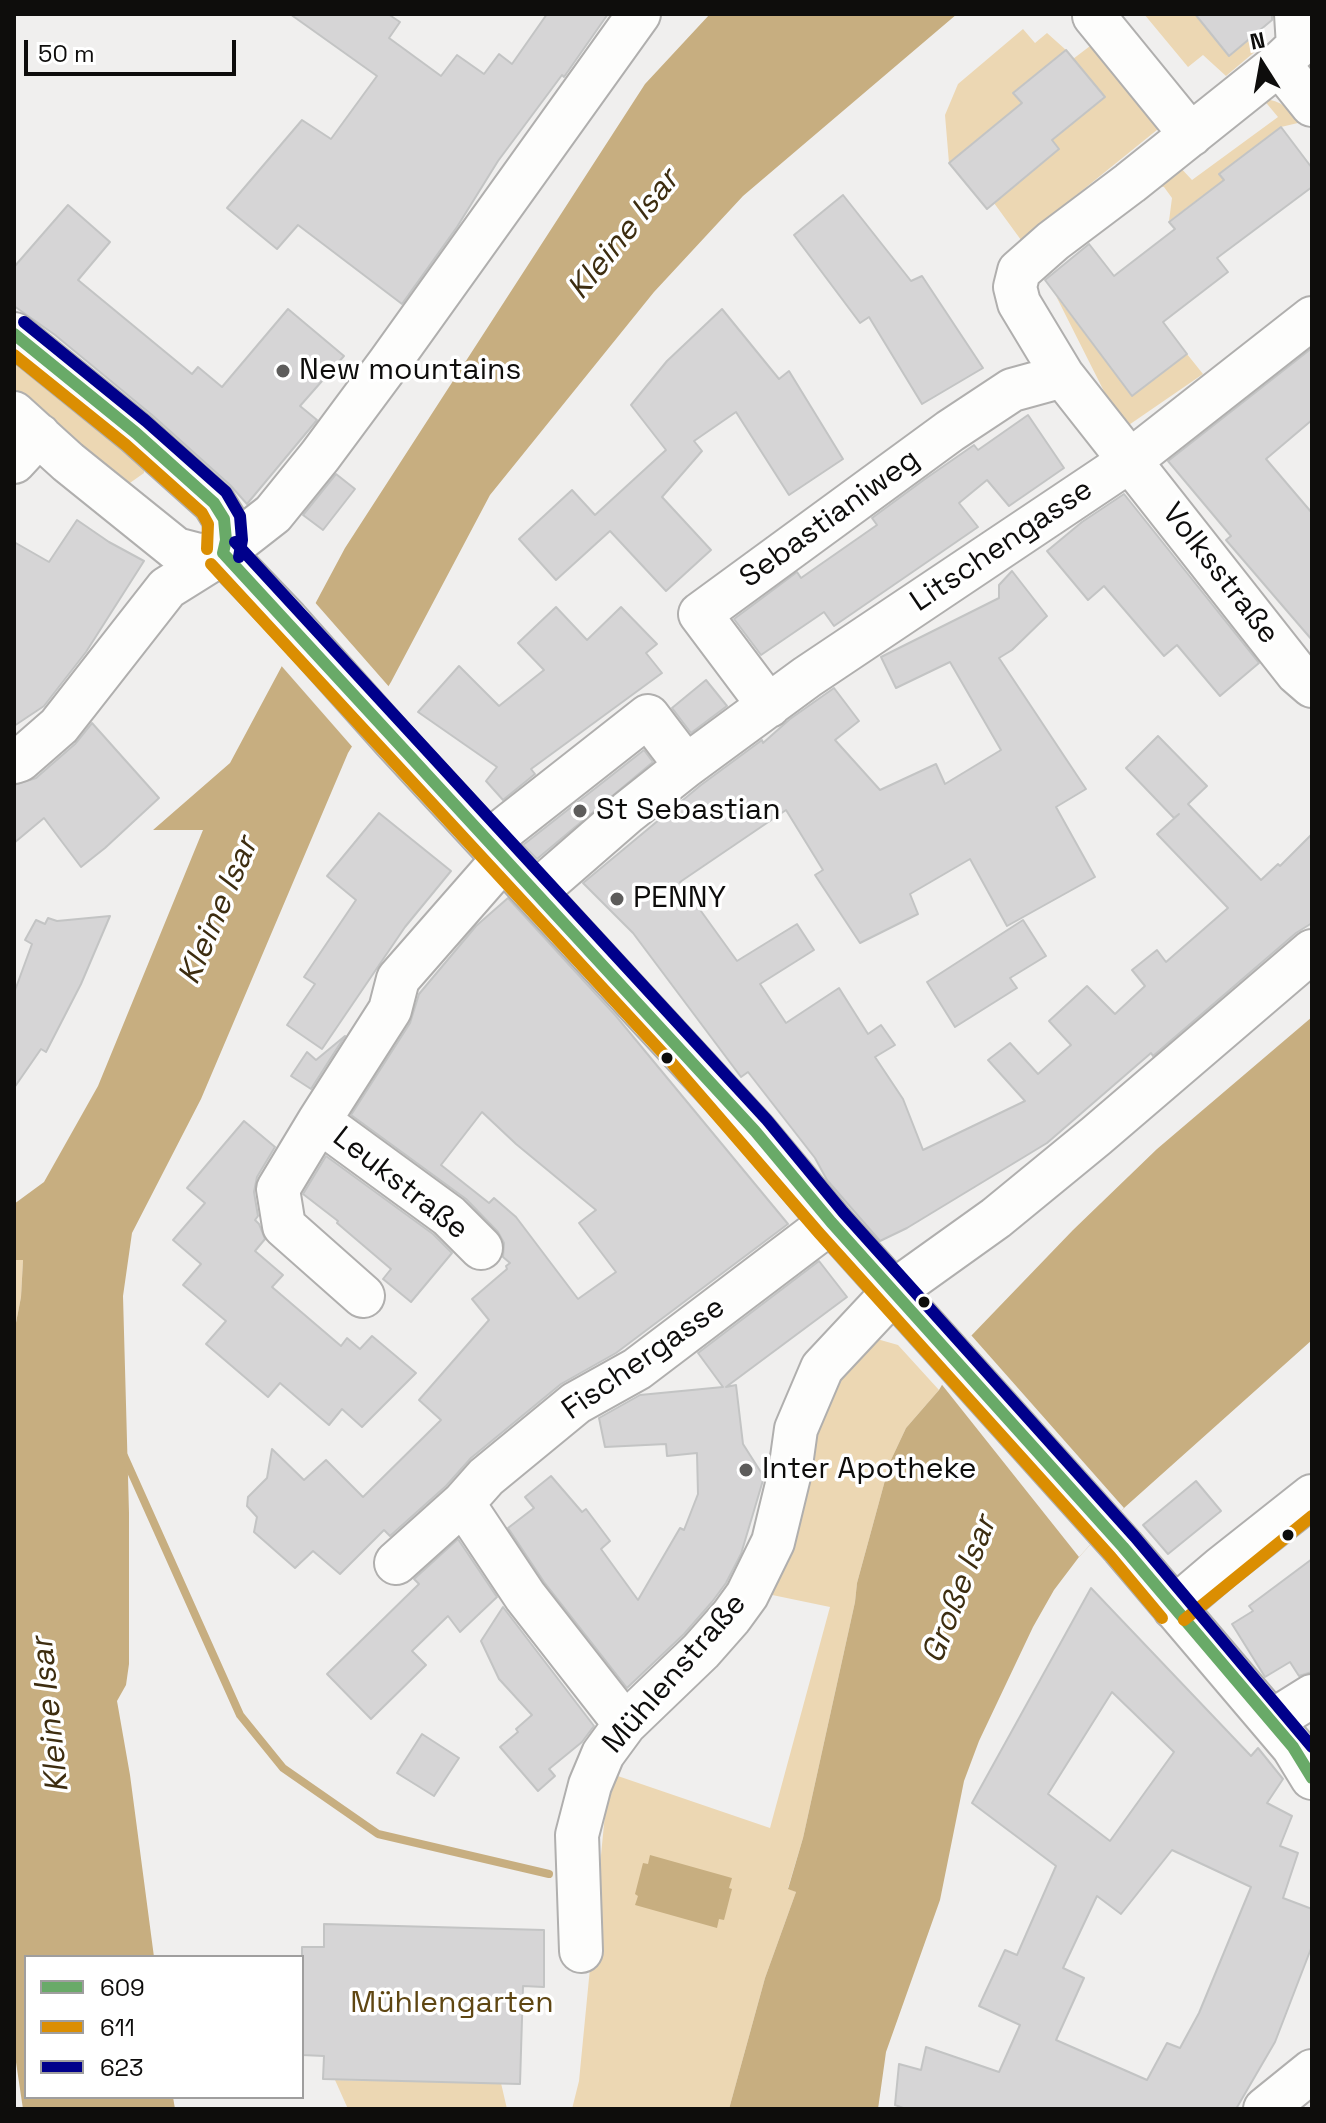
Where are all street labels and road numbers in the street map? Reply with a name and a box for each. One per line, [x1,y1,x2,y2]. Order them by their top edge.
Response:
street label: Sebastianiweg [733,442,927,596]
street label: Litschengasse [904,472,1100,620]
street label: Volksstraße [1154,496,1286,652]
street label: Leukstraße [325,1120,475,1248]
street label: Fischergasse [556,1290,732,1428]
street label: Mühlenstraße [596,1587,754,1761]

